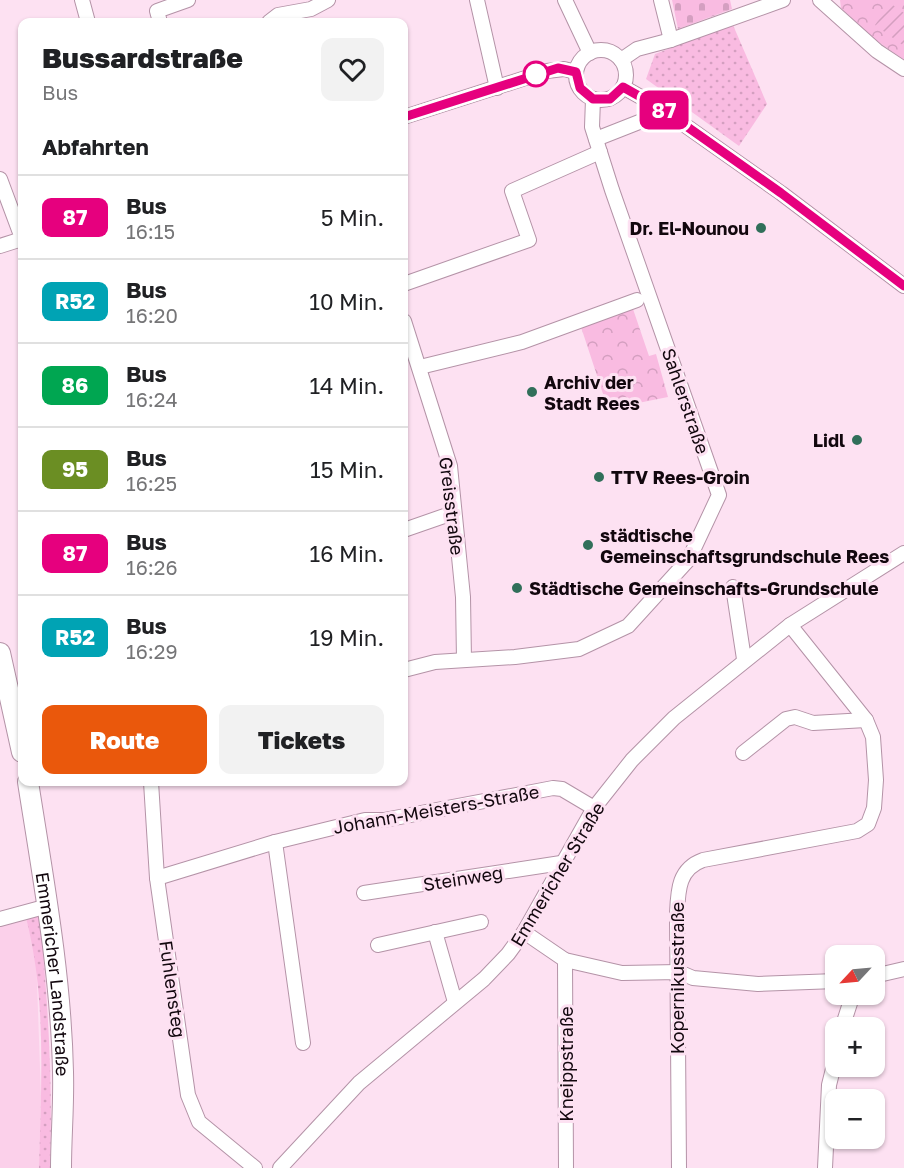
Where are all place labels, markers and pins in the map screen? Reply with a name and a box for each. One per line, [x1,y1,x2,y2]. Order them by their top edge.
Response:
unlabelled marker [523,61,549,87]
place label: Dr. El-Nounou [630,217,749,239]
marker: Dr. El-Nounou [754,221,768,235]
place label: Archiv der Stadt Rees [544,371,640,414]
marker: Archiv der Stadt Rees [525,385,539,399]
place label: Lidl [813,429,845,451]
marker: Lidl [850,433,864,447]
place label: TTV Rees-Groin [611,466,750,488]
marker: TTV Rees-Groin [592,470,606,484]
place label: städtische Gemeinschaftsgrundschule Rees [600,524,889,567]
marker: städtische Gemeinschaftsgrundschule Rees [581,538,595,552]
place label: Städtische Gemeinschafts-Grundschule [529,577,879,599]
marker: Städtische Gemeinschafts-Grundschule [510,581,524,595]

